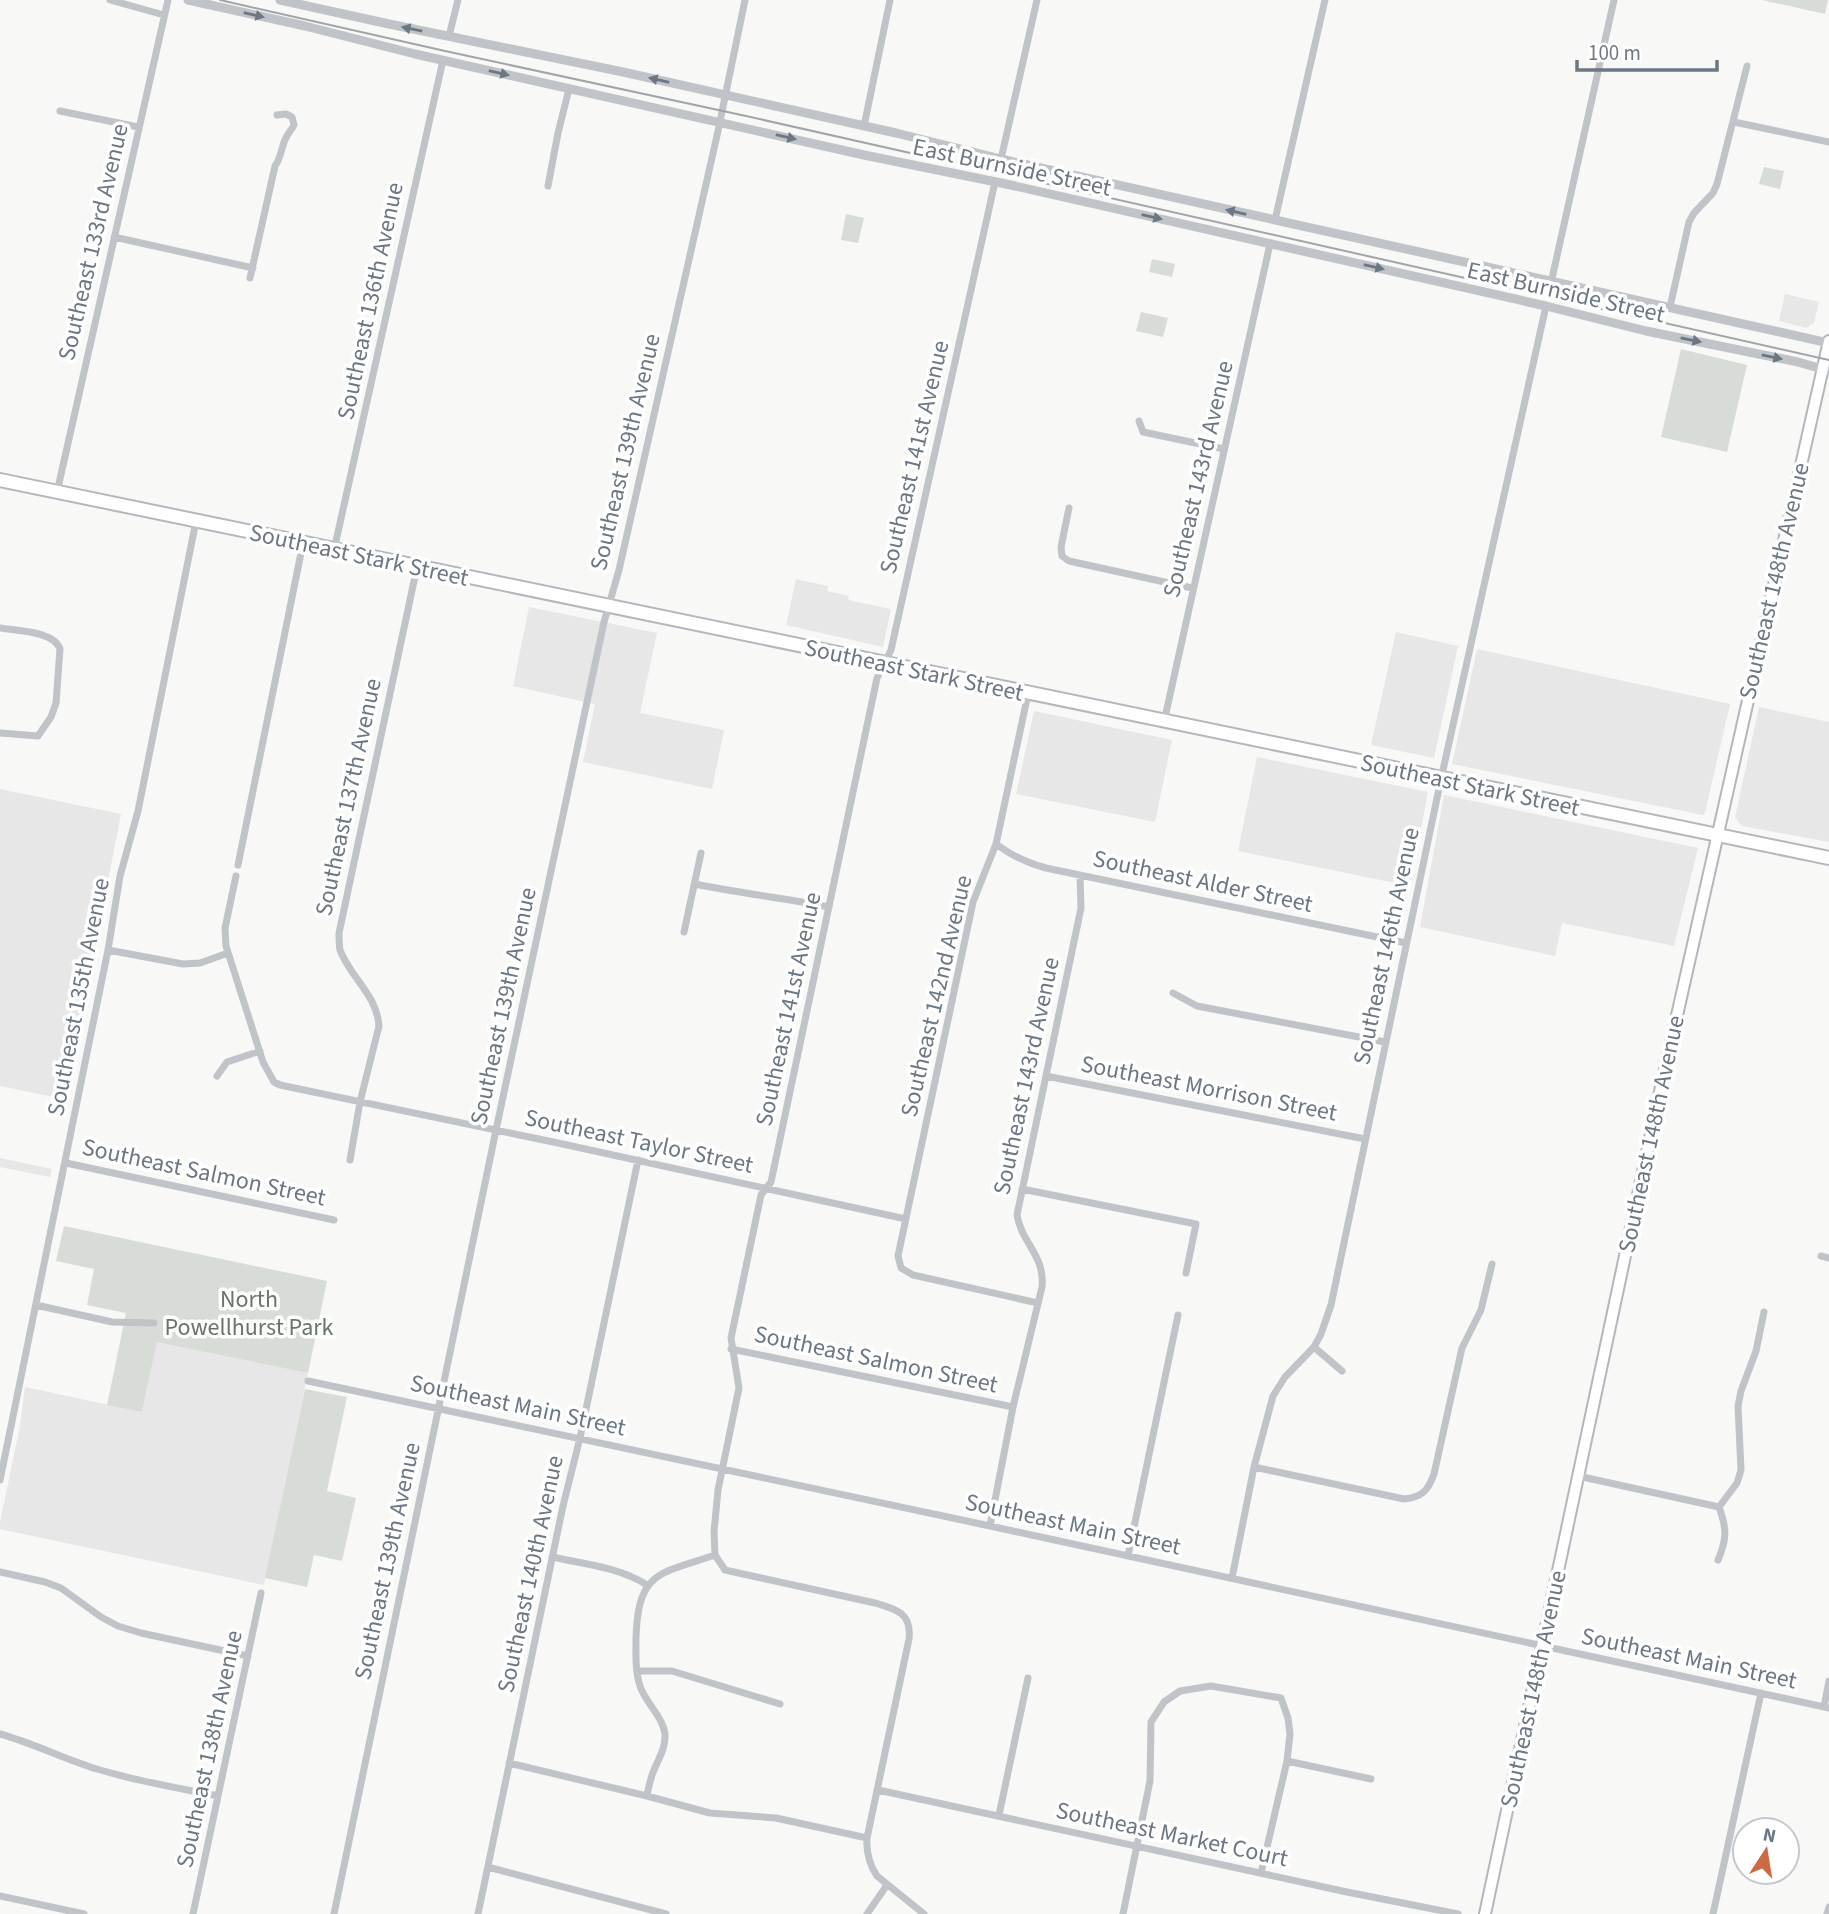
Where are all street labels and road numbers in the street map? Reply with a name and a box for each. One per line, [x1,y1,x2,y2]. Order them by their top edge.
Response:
street label: Southeast 133rd Avenue [49,120,138,364]
street label: East Burnside Street [909,129,1114,206]
street label: Southeast 136th Avenue [328,179,413,423]
street label: East Burnside Street [1464,253,1668,332]
street label: Southeast 139th Avenue [581,330,670,574]
street label: Southeast 141st Avenue [871,337,958,577]
street label: Southeast 143rd Avenue [1154,357,1243,601]
street label: Southeast 148th Avenue [1730,459,1819,703]
street label: Southeast Stark Street [246,515,472,596]
street label: Southeast Stark Street [801,630,1027,711]
street label: Southeast 137th Avenue [306,675,391,919]
street label: Southeast Stark Street [1357,745,1583,826]
street label: Southeast 146th Avenue [1344,824,1429,1068]
street label: Southeast Alder Street [1090,841,1316,922]
street label: Southeast 142nd Avenue [892,872,981,1120]
street label: Southeast 135th Avenue [38,875,119,1119]
street label: Southeast 139th Avenue [461,884,546,1128]
street label: Southeast 141st Avenue [747,889,830,1129]
street label: Southeast 143rd Avenue [984,954,1069,1198]
street label: Southeast 148th Avenue [1609,1012,1694,1256]
street label: Southeast Morrison Street [1078,1046,1340,1131]
street label: Southeast Taylor Street [521,1100,756,1183]
street label: Southeast Salmon Street [79,1130,329,1215]
street label: Southeast Salmon Street [751,1317,1001,1402]
street label: Southeast Main Street [407,1366,629,1445]
street label: Southeast 139th Avenue [345,1439,430,1683]
street label: Southeast 140th Avenue [488,1452,573,1696]
street label: Southeast Main Street [962,1485,1184,1564]
street label: Southeast 148th Avenue [1491,1567,1576,1811]
street label: Southeast Main Street [1578,1619,1800,1698]
street label: Southeast 138th Avenue [167,1627,252,1871]
street label: Southeast Market Court [1053,1793,1291,1876]

